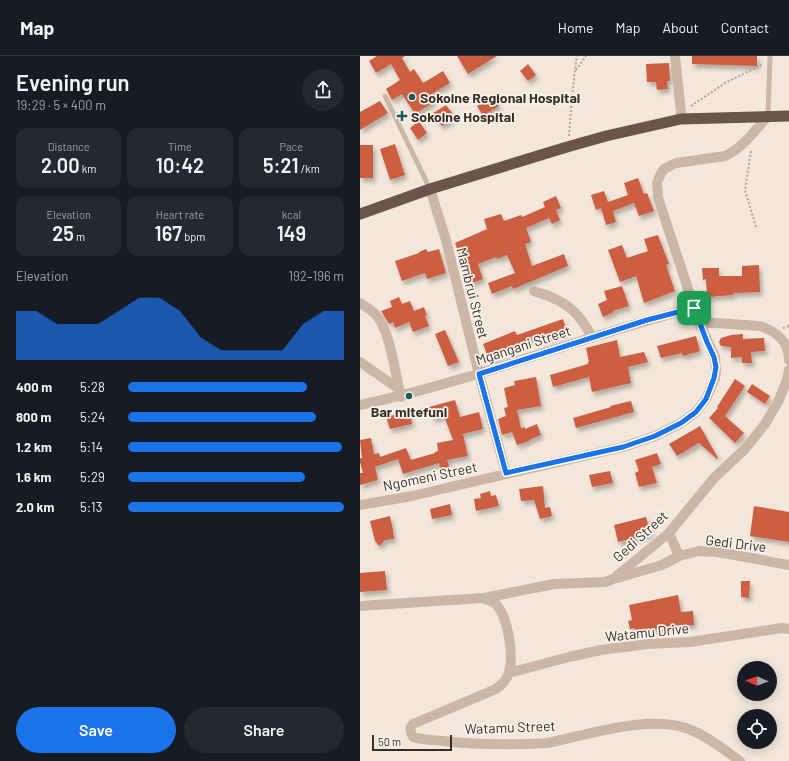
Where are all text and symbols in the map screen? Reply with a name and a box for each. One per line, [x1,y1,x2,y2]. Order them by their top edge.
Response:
text: Map [20,16,54,39]
text: Home [558,19,594,36]
text: Map [616,19,640,36]
text: About [662,19,699,36]
text: Contact [721,19,769,36]
text: Evening run [16,69,130,95]
button: share [302,69,344,111]
place label: Sokoine Regional Hospital [420,89,580,106]
marker: Sokoine Regional Hospital [407,92,417,102]
text: 19:29 · 5 × 400 m [16,97,106,113]
place label: Sokoine Hospital [411,108,515,125]
marker: Sokoine Hospital [396,110,408,122]
text: Distance [48,140,90,153]
text: Time [168,140,192,153]
text: Pace [280,140,303,153]
text: 2.00 [41,153,80,177]
text: 10:42 [156,153,204,177]
text: 5:21 [263,153,299,177]
text: km [80,162,96,175]
text: /km [299,162,320,175]
text: Elevation [47,208,91,221]
text: Heart rate [156,208,204,221]
text: kcal [282,208,301,221]
text: 25 [52,221,74,245]
text: 167 [155,221,182,245]
text: 149 [277,221,306,245]
text: m [74,230,85,243]
text: bpm [182,230,205,243]
street label: Mambrui Street [453,246,493,340]
text: Elevation [16,268,68,284]
text: 192–196 m [288,268,344,284]
pin [677,291,711,325]
icon: arrive [683,297,705,319]
street label: Mgangani Street [473,322,573,368]
text: 400 m [16,379,52,395]
text: 5:28 [80,379,105,395]
marker: Bar mitefuni [404,391,414,401]
place label: Bar mitefuni [371,403,447,420]
text: 800 m [16,409,51,425]
text: 5:24 [80,409,105,425]
text: 1.2 km [16,439,52,455]
text: 5:14 [80,439,103,455]
street label: Ngomeni Street [381,458,479,494]
text: 1.6 km [16,469,51,485]
text: 5:29 [80,469,105,485]
text: 2.0 km [16,499,54,515]
text: 5:13 [80,499,102,515]
street label: Gedi Street [609,507,671,565]
street label: Gedi Drive [705,531,767,555]
street label: Watamu Drive [604,619,690,645]
north arrow [737,661,777,701]
map controls [737,661,777,749]
button: Save [16,707,176,753]
button: Share [184,707,344,753]
button: locate [737,709,777,749]
street label: Watamu Street [464,717,556,737]
scale bar [372,733,452,752]
text: 50 m [378,735,401,748]

